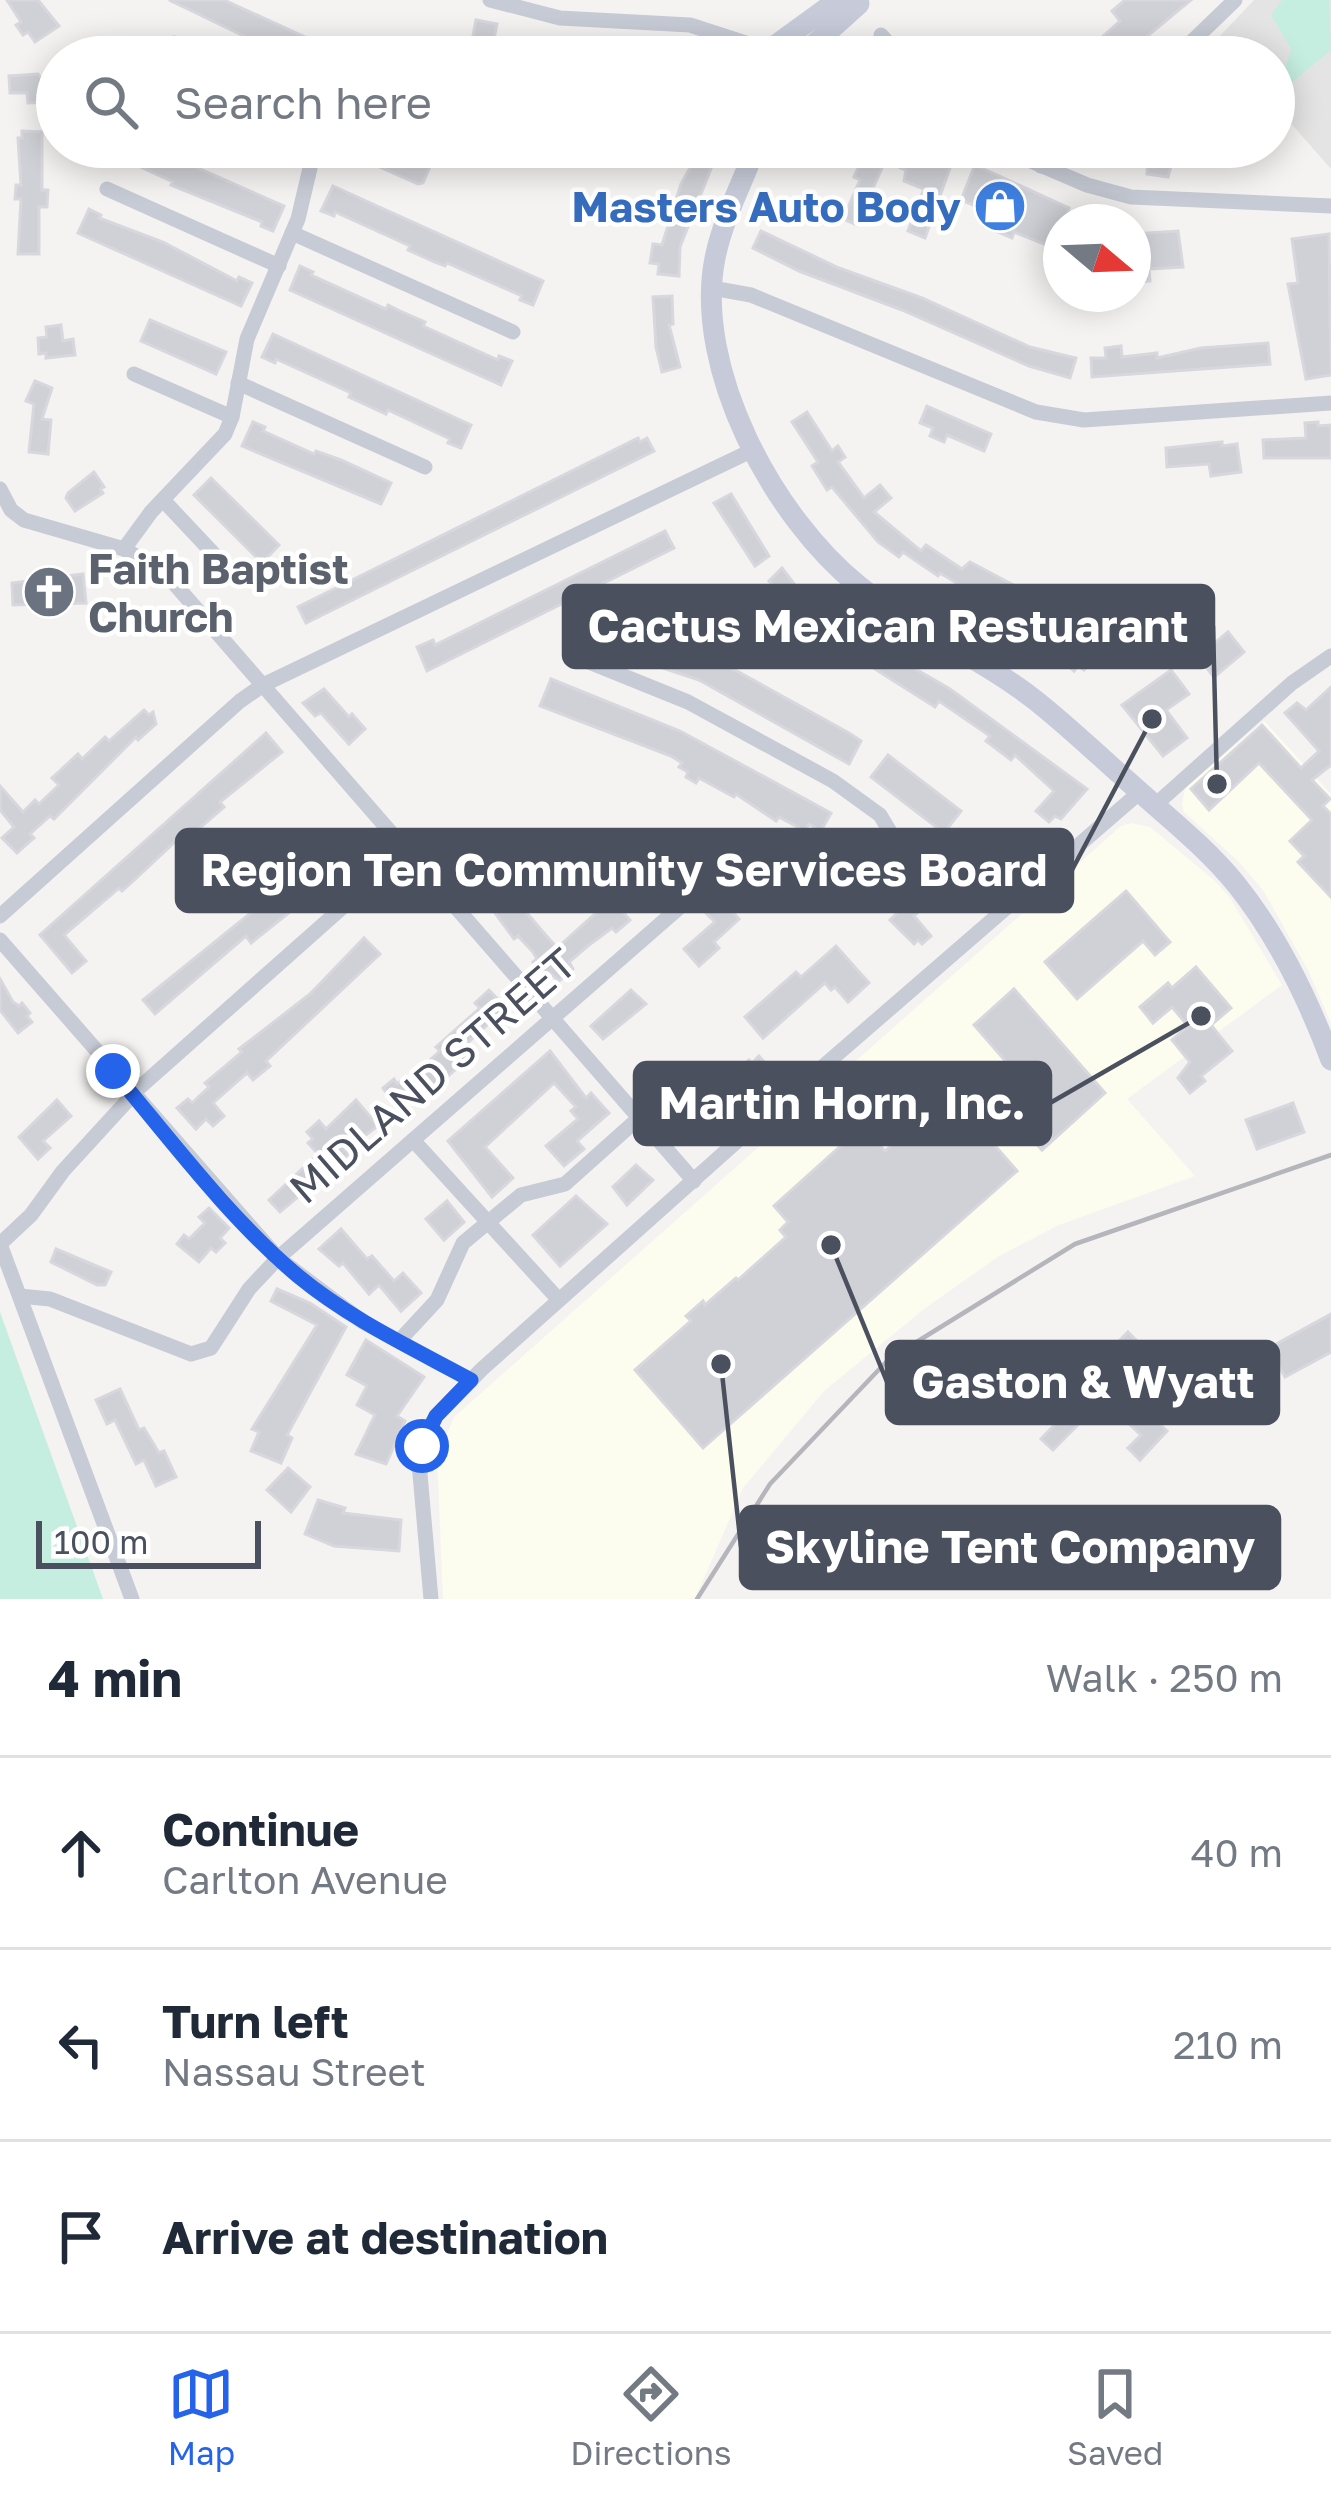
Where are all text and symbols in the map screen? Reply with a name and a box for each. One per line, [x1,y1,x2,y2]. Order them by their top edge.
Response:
search box [36,36,1295,168]
icon: search [78,69,144,135]
text: Search here [174,75,432,129]
shop icon: Masters Auto Body [972,178,1028,234]
place label: Masters Auto Body [571,181,961,231]
north arrow [1043,204,1151,312]
place label: Faith Baptist Church [88,543,349,641]
church icon: Faith Baptist Church [21,564,77,620]
callout: Cactus Mexican Restuarant [564,586,1213,667]
text: Cactus Mexican Restuarant [588,598,1188,652]
callout: Region Ten Community Services Board [177,830,1072,911]
text: Region Ten Community Services Board [201,842,1047,896]
street label: MIDLAND STREET [279,937,585,1213]
route end [86,1044,140,1098]
callout: Martin Horn, Inc. [635,1063,1050,1144]
text: Martin Horn, Inc. [658,1075,1026,1129]
callout: Gaston & Wyatt [887,1342,1278,1423]
text: Gaston & Wyatt [912,1354,1254,1408]
route start [395,1419,449,1473]
callout: Skyline Tent Company [741,1507,1279,1588]
scale bar [36,1515,261,1568]
text: Skyline Tent Company [765,1519,1255,1573]
text: 100 m [54,1522,148,1561]
text: 4 min [48,1647,182,1708]
text: Walk · 250 m [1046,1654,1283,1701]
text: Continue [162,1802,359,1856]
icon: ahead [48,1820,114,1886]
text: 40 m [1191,1829,1283,1876]
text: Carlton Avenue [162,1856,448,1903]
text: Turn left [162,1994,349,2048]
icon: left [48,2012,114,2078]
text: 210 m [1173,2021,1283,2068]
text: Nassau Street [162,2048,426,2095]
icon: arrive [48,2204,114,2270]
text: Arrive at destination [162,2210,608,2264]
tab: Map [168,2361,235,2472]
tab: Directions [570,2361,732,2472]
tab: Saved [1067,2361,1163,2472]

